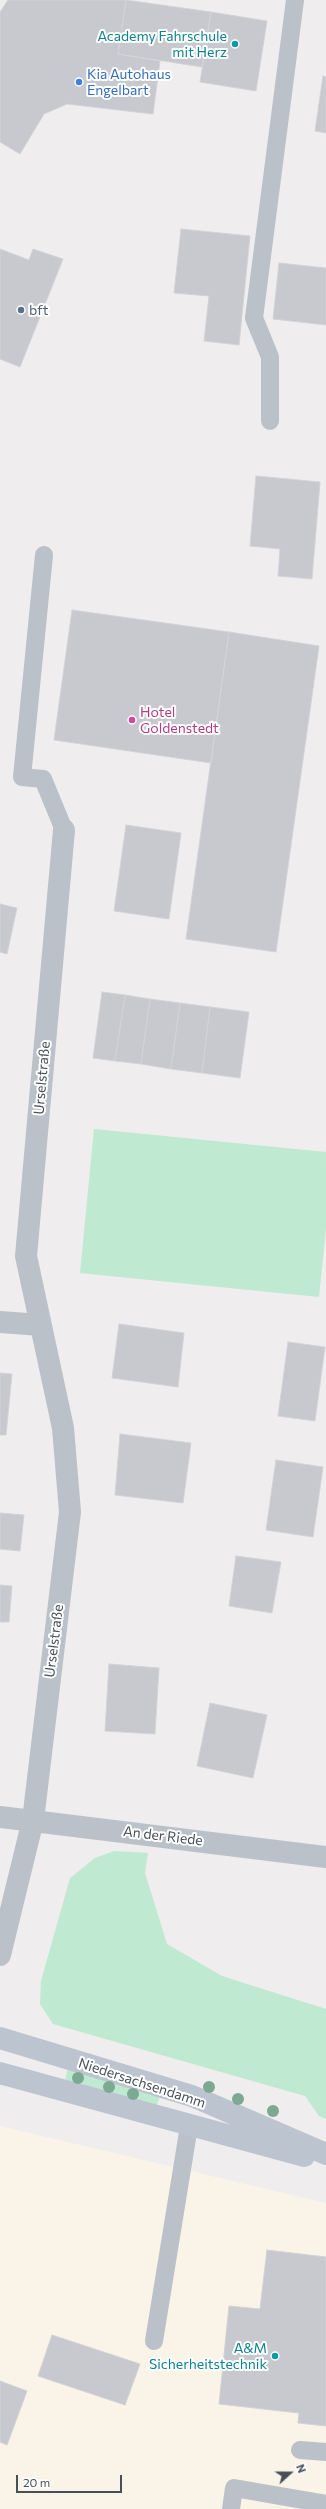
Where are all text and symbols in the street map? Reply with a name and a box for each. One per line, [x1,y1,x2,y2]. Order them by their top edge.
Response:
place label: Academy Fahrschule mit Herz [97,28,227,60]
marker: Academy Fahrschule mit Herz [230,39,240,49]
place label: Kia Autohaus Engelbart [87,66,171,98]
marker: Kia Autohaus Engelbart [74,77,84,87]
place label: bft [29,302,48,318]
marker: bft [16,305,26,315]
place label: Hotel Goldenstedt [140,704,219,736]
marker: Hotel Goldenstedt [127,715,137,725]
street label: Urselstraße [30,1041,54,1115]
street label: Urselstraße [41,1603,67,1679]
street label: An der Riede [122,1823,204,1849]
street label: Niedersachsendamm [76,2055,208,2111]
place label: A&M Sicherheitstechnik [149,2340,267,2372]
marker: A&M Sicherheitstechnik [270,2351,280,2361]
north arrow [270,2453,310,2493]
text: N [294,2462,309,2475]
scale bar [18,2467,124,2493]
text: 20 m [23,2475,50,2489]

